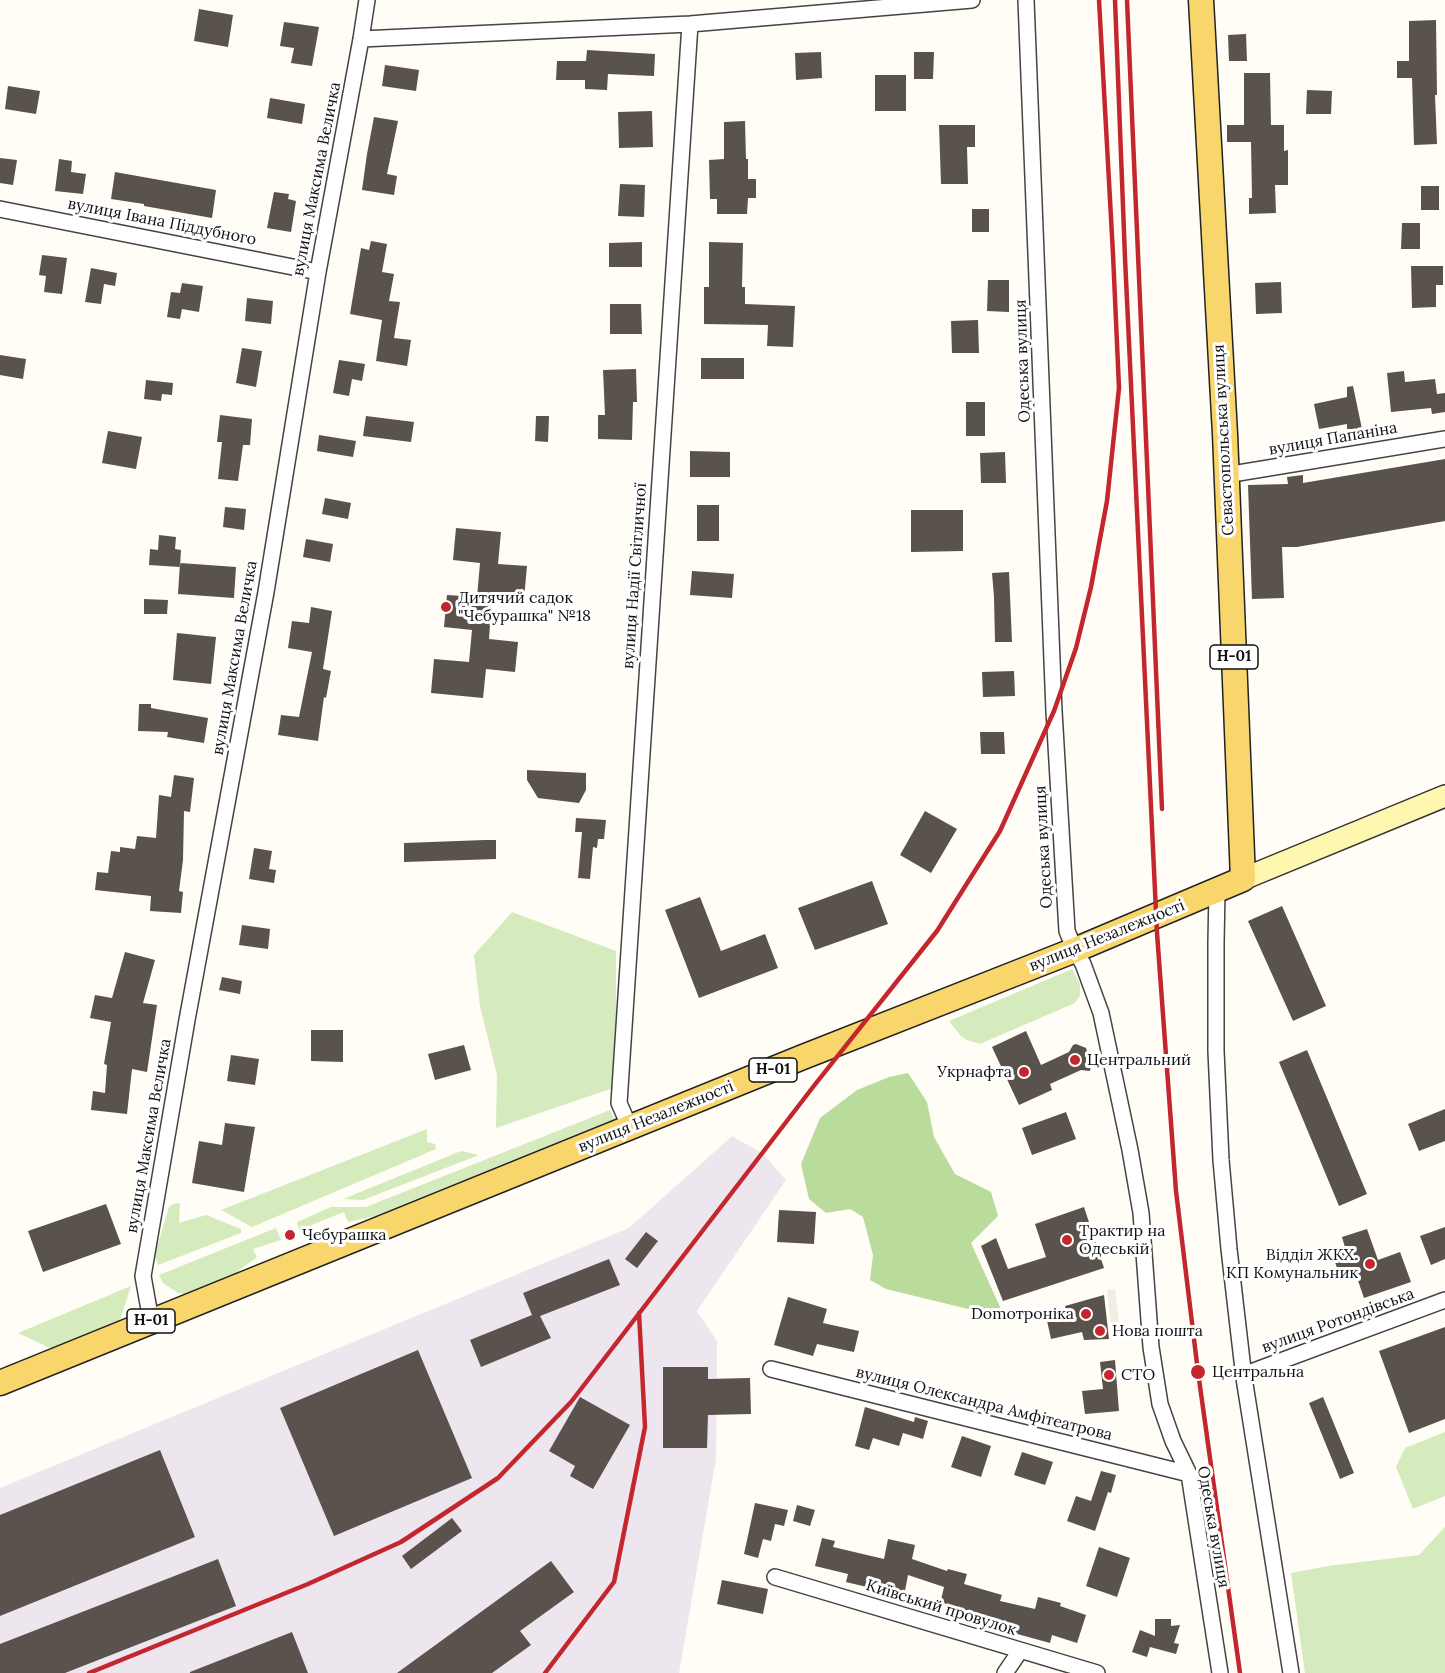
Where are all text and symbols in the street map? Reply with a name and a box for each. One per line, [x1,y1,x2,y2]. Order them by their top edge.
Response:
street label: вулиця Максима Величка [289,80,345,278]
street label: вулиця Івана Піддубного [66,194,258,250]
street label: Одеська вулиця [1011,299,1035,423]
street label: Севастопольська вулиця [1209,344,1239,536]
street label: вулиця Папаніна [1267,418,1399,460]
street label: вулиця Надії Світличної [619,482,651,670]
street label: вулиця Максима Величка [208,559,262,757]
place label: Дитячий садок "Чебурашка" №18 [458,588,591,626]
marker: Дитячий садок "Чебурашка" №18 [439,600,453,614]
road number: Н-01 [1210,645,1258,669]
street label: Одеська вулиця [1031,785,1057,909]
street label: вулиця Незалежності [1026,896,1188,976]
street label: вулиця Максима Величка [122,1037,176,1235]
place label: Центральний [1087,1050,1191,1070]
marker: Центральний [1068,1053,1082,1067]
road number: Н-01 [749,1058,797,1082]
place label: Укрнафта [937,1062,1012,1082]
marker: Укрнафта [1017,1065,1031,1079]
street label: вулиця Незалежності [575,1077,737,1157]
place label: Трактир на Одеській [1079,1221,1166,1259]
place label: Чебурашка [302,1225,387,1245]
marker: Чебурашка [283,1228,297,1242]
marker: Трактир на Одеській [1060,1233,1074,1247]
place label: Відділ ЖКХ. КП Комунальник [1226,1245,1358,1283]
marker: Відділ ЖКХ. КП Комунальник [1363,1257,1377,1271]
street label: вулиця Ротондівська [1259,1284,1417,1358]
place label: Domoтроніка [971,1304,1074,1324]
marker: Domoтроніка [1079,1307,1093,1321]
road number: Н-01 [127,1309,175,1333]
place label: Нова пошта [1112,1321,1203,1341]
marker: Нова пошта [1093,1324,1107,1338]
place label: Центральна [1212,1362,1304,1382]
street label: вулиця Олександра Амфітеатрова [854,1363,1114,1445]
marker: Центральна [1189,1363,1207,1381]
place label: СТО [1121,1365,1155,1385]
marker: СТО [1102,1368,1116,1382]
street label: Одеська вулиця [1193,1465,1233,1589]
street label: Київський провулок [863,1576,1019,1640]

